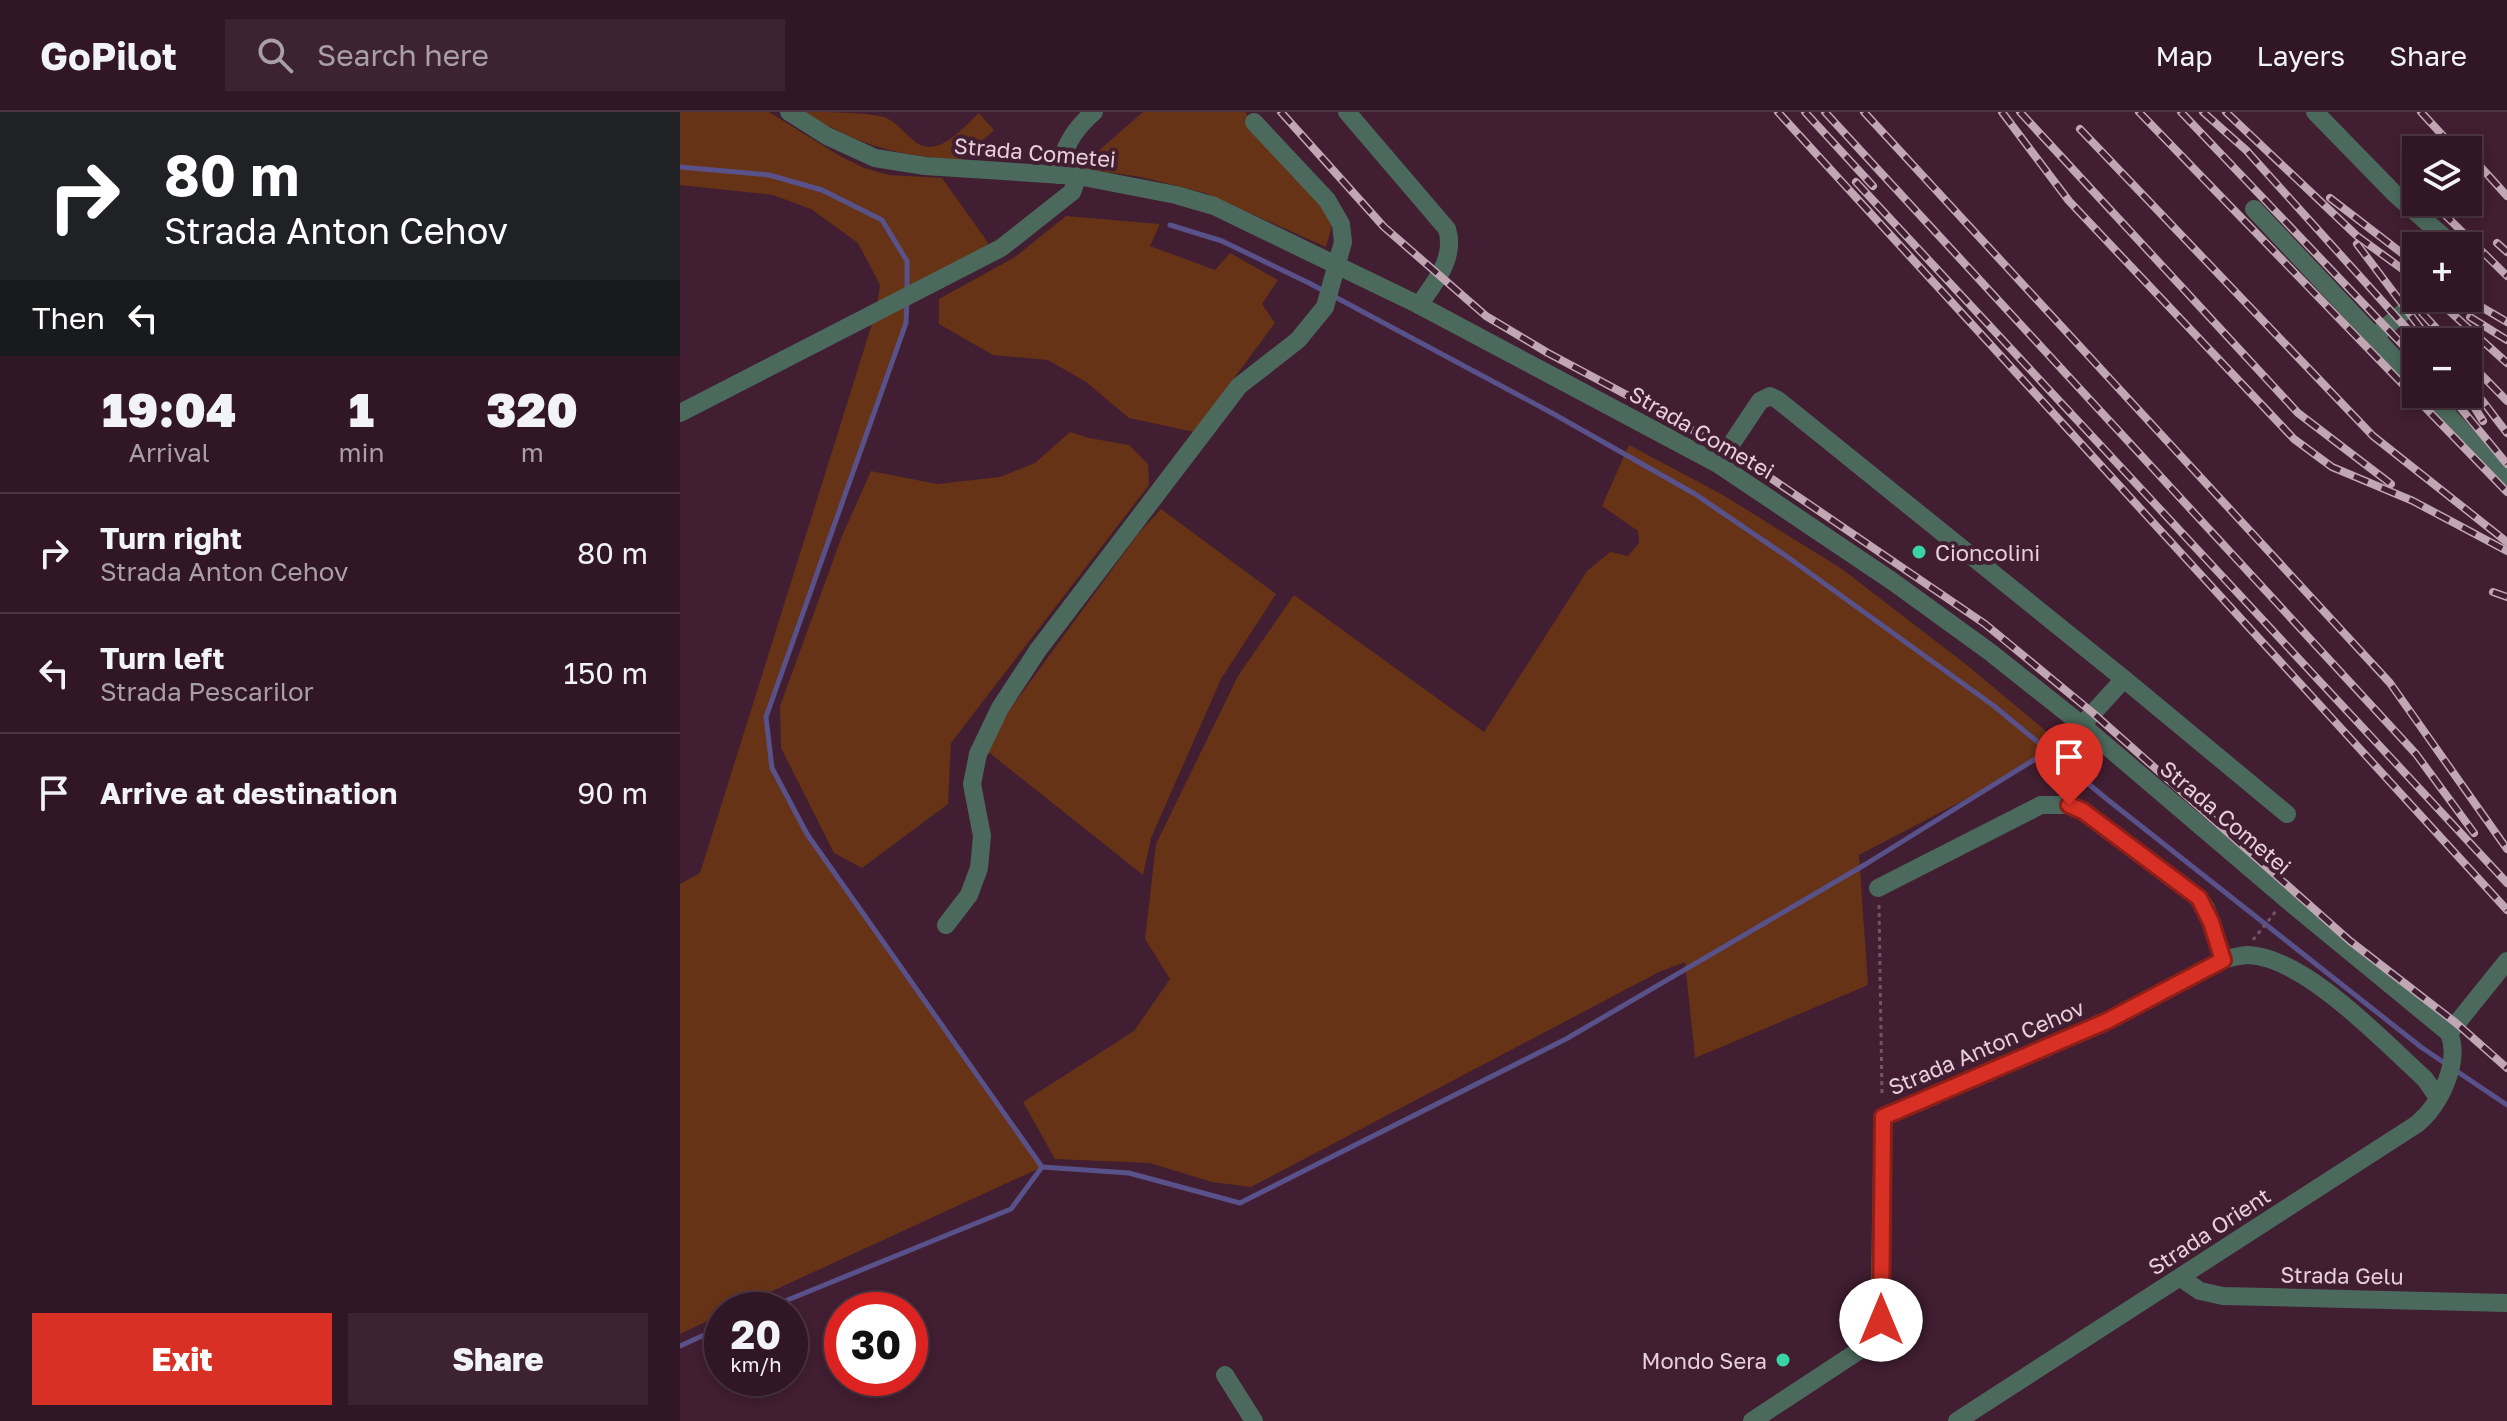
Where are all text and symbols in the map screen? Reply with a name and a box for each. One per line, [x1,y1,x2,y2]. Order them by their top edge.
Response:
search box [225,19,785,91]
text: GoPilot [40,33,177,78]
icon: search [253,33,297,77]
text: Search here [317,37,489,73]
text: Map [2155,39,2213,72]
text: Layers [2257,39,2345,72]
text: Share [2389,39,2467,72]
street label: Strada Cometei [953,131,1117,173]
map controls [2402,136,2482,408]
button: layers [2402,136,2482,216]
text: 80 m [164,141,299,208]
icon: right [32,144,136,248]
text: Strada Anton Cehov [164,209,508,252]
button: + [2402,232,2482,312]
icon: left [121,296,165,340]
text: Then [32,300,105,336]
button: − [2402,328,2482,408]
text: 19:04 [102,380,236,438]
text: 1 [349,380,374,438]
text: 320 [486,380,578,438]
street label: Strada Cometei [1625,380,1779,484]
text: Arrival [128,437,210,468]
text: min [338,437,384,468]
text: m [521,437,544,468]
text: Turn right [100,520,242,556]
icon: right [32,531,76,575]
text: 80 m [577,535,648,571]
place label: Cioncolini [1935,539,2040,566]
marker: Cioncolini [1910,543,1928,561]
text: Strada Anton Cehov [100,556,348,587]
text: Turn left [100,640,225,676]
icon: left [32,651,76,695]
text: 150 m [563,655,648,691]
text: Strada Pescarilor [100,676,314,707]
pin [2035,723,2103,805]
icon: arrive [2047,735,2091,779]
street label: Strada Cometei [2155,754,2297,880]
icon: arrive [32,771,76,815]
text: Arrive at destination [100,775,397,811]
text: 90 m [577,775,648,811]
street label: Strada Anton Cehov [1884,994,2088,1100]
street label: Strada Orient [2143,1181,2275,1281]
street label: Strada Gelu [2280,1260,2404,1290]
position arrow [1839,1278,1923,1362]
speed limit sign: 30 [824,1292,928,1396]
text: 20 [731,1310,781,1358]
button: Exit [32,1313,332,1405]
button: Share [348,1313,648,1405]
place label: Mondo Sera [1641,1347,1767,1374]
marker: Mondo Sera [1774,1351,1792,1369]
text: km/h [731,1352,781,1376]

